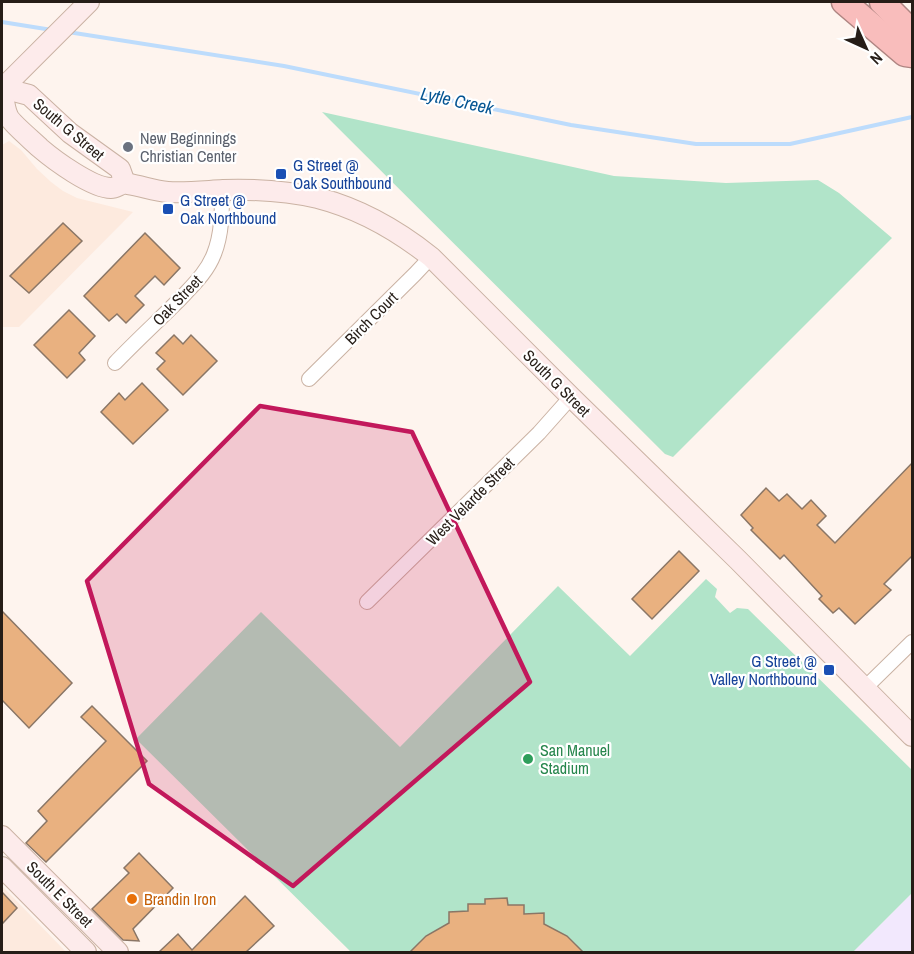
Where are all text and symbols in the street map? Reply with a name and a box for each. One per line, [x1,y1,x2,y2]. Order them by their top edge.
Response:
north arrow [836,18,896,78]
text: N [865,47,888,70]
water label: Lytle Creek [418,81,496,121]
street label: South G Street [29,93,110,166]
place label: New Beginnings Christian Center [140,127,237,167]
marker: New Beginnings Christian Center [121,140,135,154]
place label: G Street @ Oak Southbound [293,154,391,194]
marker: G Street @ Oak Southbound [274,167,288,181]
place label: G Street @ Oak Northbound [180,189,276,229]
marker: G Street @ Oak Northbound [161,202,175,216]
street label: Oak Street [147,270,207,330]
street label: Birch Court [340,287,402,349]
street label: South G Street [519,345,596,422]
street label: West Velarde Street [421,452,519,550]
place label: G Street @ Valley Northbound [710,650,817,690]
marker: G Street @ Valley Northbound [822,663,836,677]
place label: San Manuel Stadium [540,739,610,779]
marker: San Manuel Stadium [521,752,535,766]
street label: South E Street [22,856,98,932]
place label: Brandin Iron [144,888,216,910]
marker: Brandin Iron [125,892,139,906]

